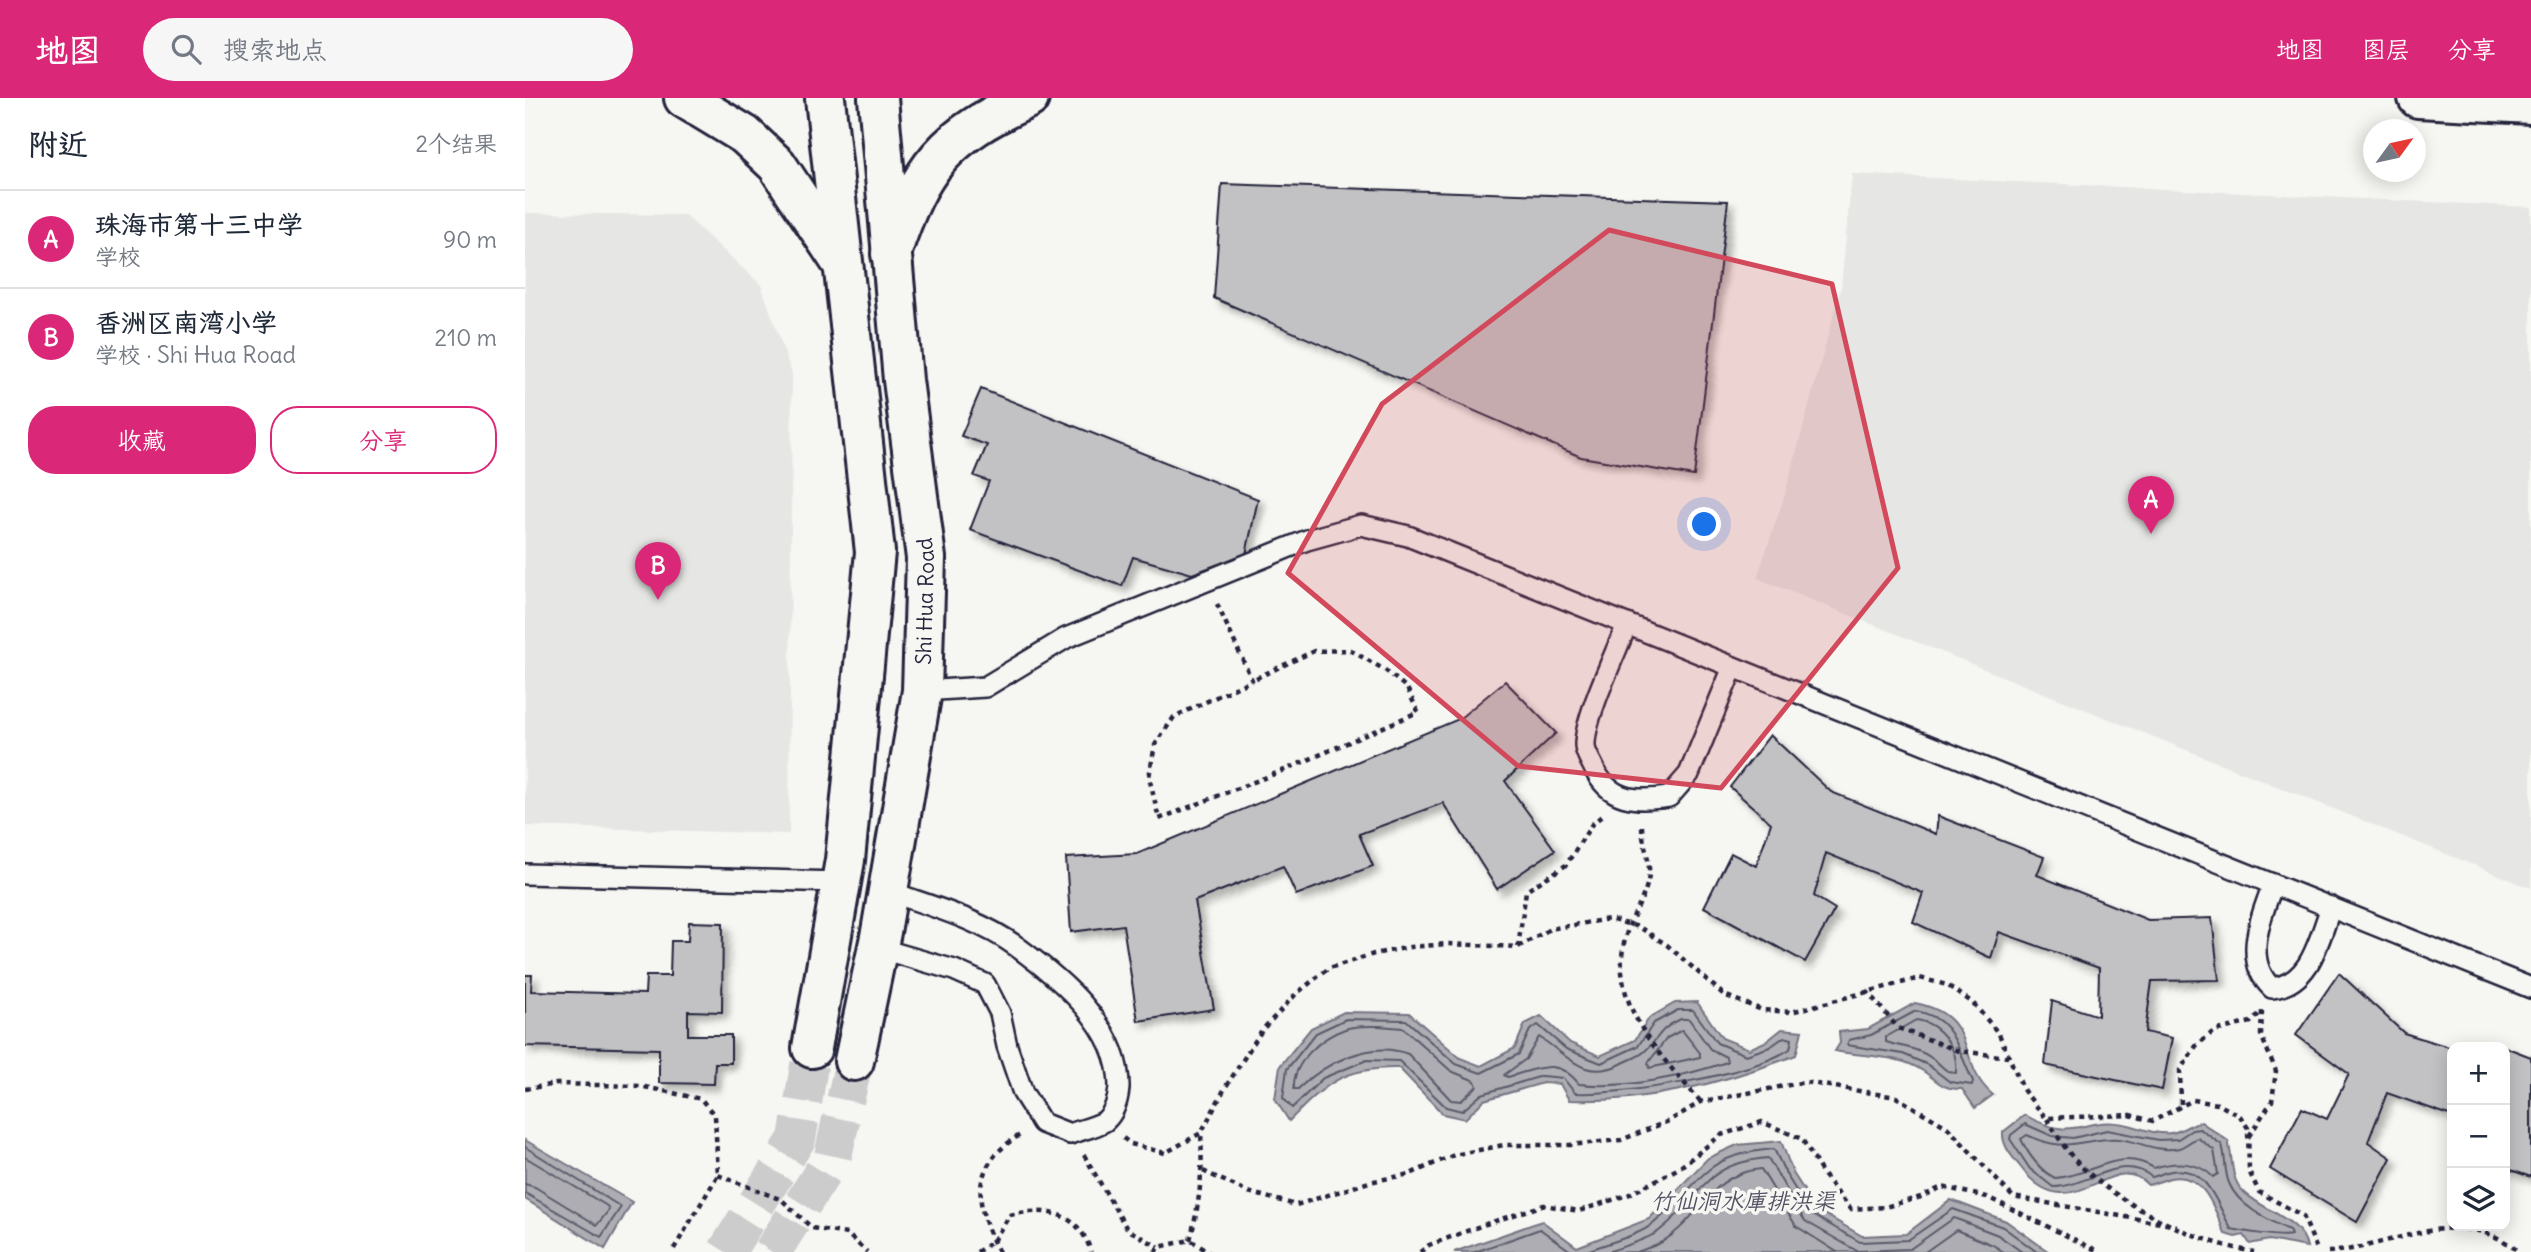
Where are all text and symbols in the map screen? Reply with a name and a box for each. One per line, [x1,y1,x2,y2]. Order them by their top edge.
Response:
search box [143,18,633,81]
text: 地图 [35,29,101,71]
icon: search [167,30,205,68]
text: 搜索地点 [223,33,327,66]
text: 地图 [2276,34,2324,64]
text: 图层 [2362,34,2410,64]
text: 分享 [2448,34,2496,64]
north arrow [2363,119,2426,182]
text: 附近 [28,125,88,163]
text: 2个结果 [415,129,497,158]
text: 珠海市第十三中学 [95,208,303,241]
text: A [44,225,58,254]
text: 90 m [443,225,497,254]
text: 学校 [95,242,141,271]
text: 香洲区南湾小学 [95,306,277,339]
text: B [43,323,59,352]
text: 210 m [434,323,497,352]
text: 学校 · Shi Hua Road [95,340,296,369]
button: 收藏 [28,406,256,474]
button: 分享 [270,406,497,474]
pin: A [2128,476,2174,534]
your location [1687,507,1721,541]
street label: Shi Hua Road [909,536,940,665]
pin: B [635,542,681,600]
map controls [2447,1042,2510,1231]
button: + [2447,1042,2510,1105]
button: − [2447,1105,2510,1168]
button: layers [2447,1168,2510,1231]
water label: 竹仙洞水庫排洪渠 [1651,1186,1837,1215]

